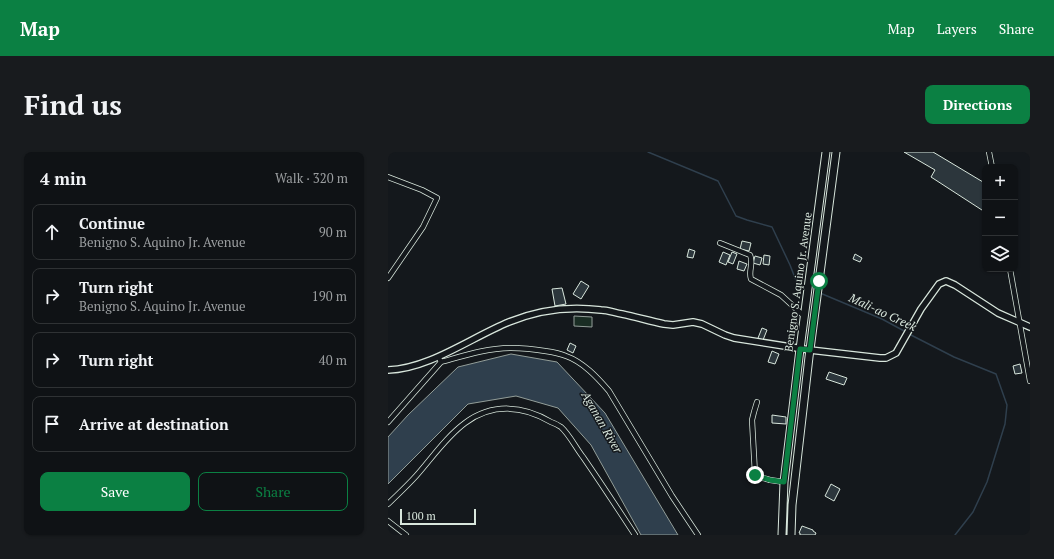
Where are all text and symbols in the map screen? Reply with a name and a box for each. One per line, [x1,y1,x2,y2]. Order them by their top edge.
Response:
text: Map [20,16,60,41]
text: Map [888,19,915,38]
text: Layers [937,19,977,38]
text: Share [999,19,1034,38]
button: Directions [925,85,1030,124]
text: Find us [24,86,122,123]
map controls [982,164,1018,272]
button: + [982,164,1018,200]
text: 4 min [40,167,87,190]
text: Walk · 320 m [275,169,348,187]
button: − [982,200,1018,236]
street label: Benigno S. Aquino Jr. Avenue [781,211,815,353]
text: Continue [79,213,145,233]
icon: ahead [41,221,63,243]
text: 90 m [319,223,347,241]
text: Benigno S. Aquino Jr. Avenue [79,233,246,251]
button: layers [982,236,1018,272]
route start [810,272,828,290]
text: Turn right [79,277,154,297]
icon: right [41,285,63,307]
text: 190 m [312,287,347,305]
water label: Mali-ao Creek [846,289,919,334]
text: Benigno S. Aquino Jr. Avenue [79,297,246,315]
icon: right [41,349,63,371]
text: Turn right [79,350,154,370]
text: 40 m [319,351,347,369]
water label: Aganan River [578,388,626,457]
icon: arrive [41,413,63,435]
text: Arrive at destination [79,414,229,434]
route end [746,466,764,484]
button: Save [40,472,190,511]
button: Share [198,472,348,511]
scale bar [400,507,476,526]
text: 100 m [406,509,436,523]

